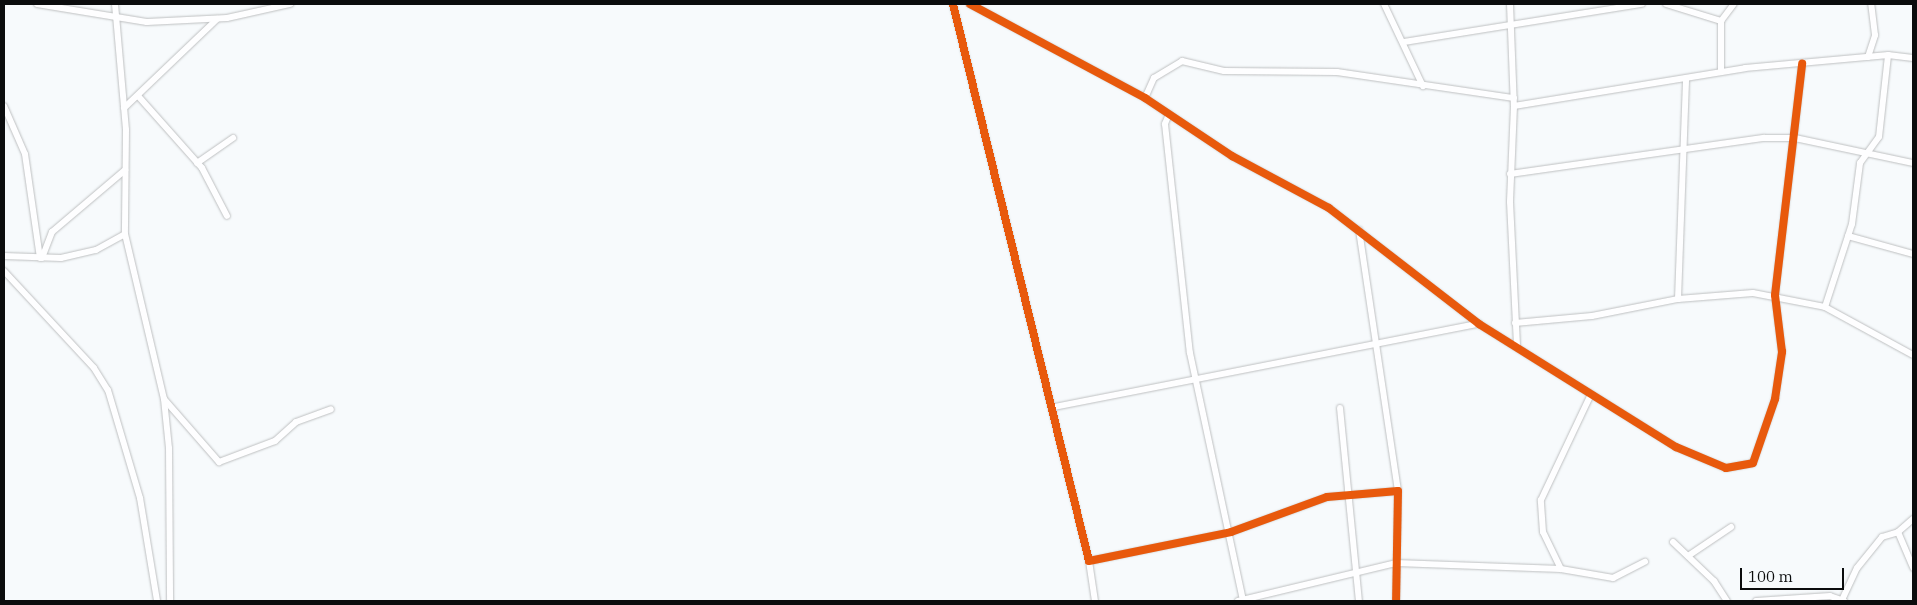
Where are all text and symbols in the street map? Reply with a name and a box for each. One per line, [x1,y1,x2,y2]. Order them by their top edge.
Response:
scale bar [1742,558,1846,590]
text: 100 m [1748,567,1793,586]

